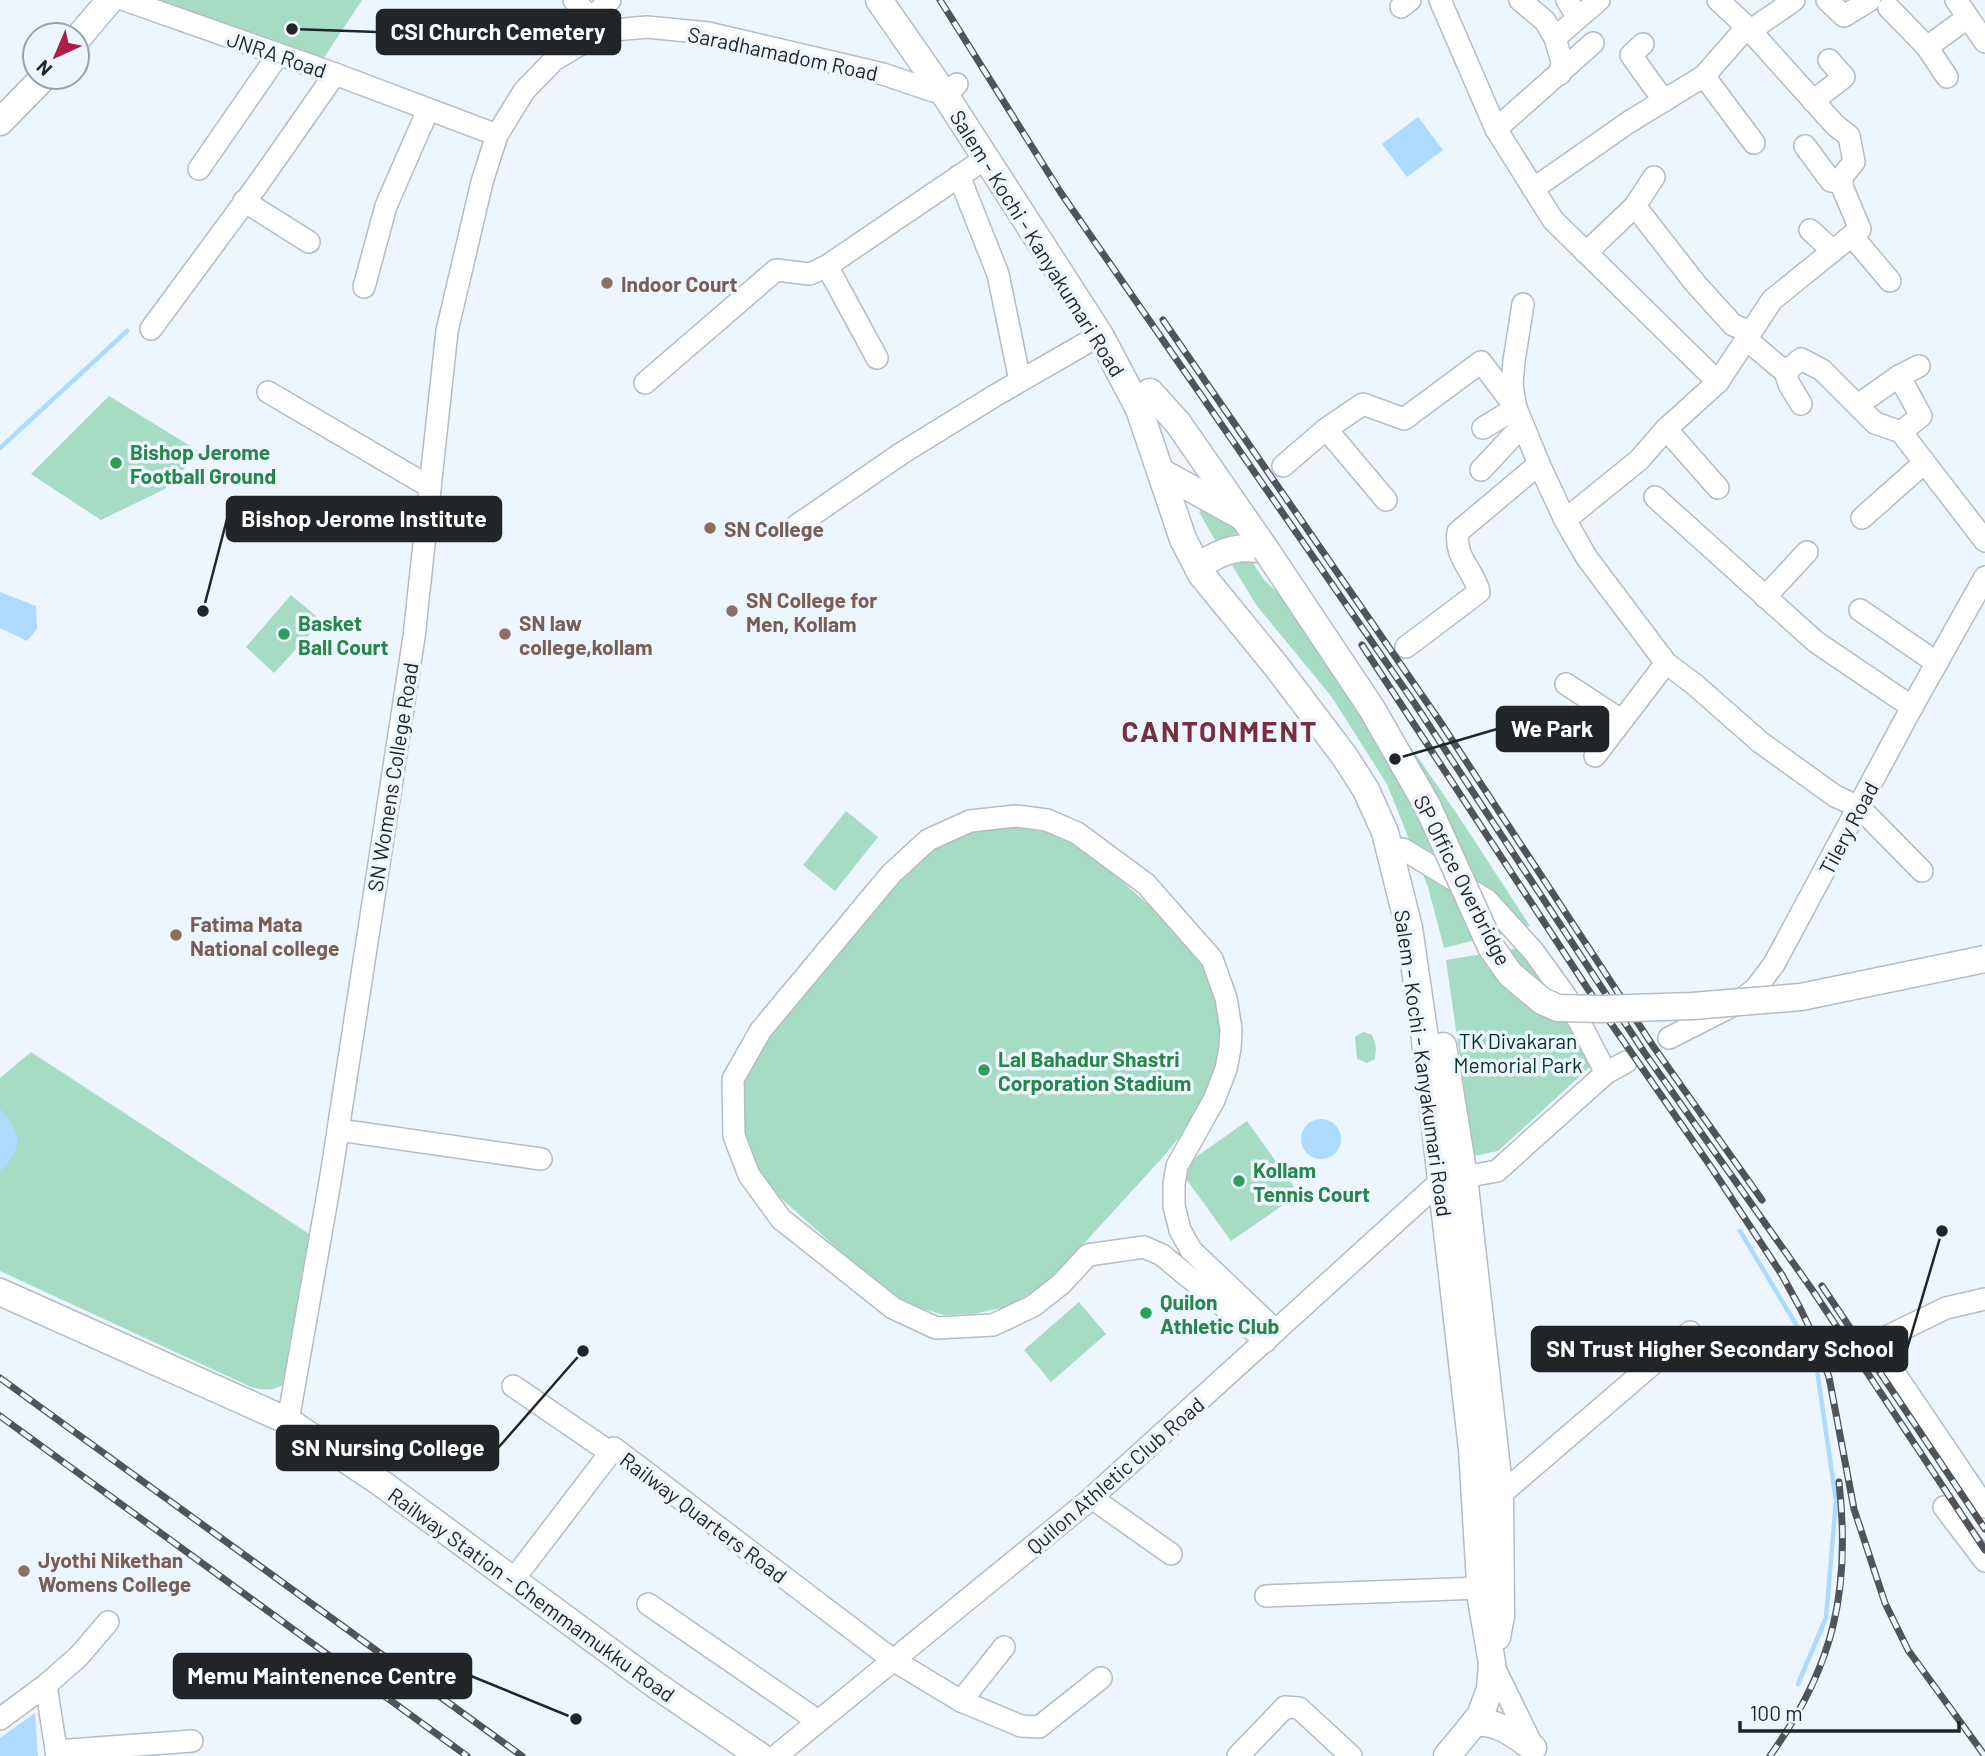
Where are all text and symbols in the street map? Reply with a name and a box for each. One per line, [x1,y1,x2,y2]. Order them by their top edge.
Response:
callout: CSI Church Cemetery [377,10,620,54]
text: CSI Church Cemetery [390,17,606,45]
north arrow [21,21,91,91]
street label: Saradhamadom Road [686,21,880,85]
street label: JNRA Road [224,25,330,83]
text: N [31,56,56,81]
street label: Salem - Kochi - Kanyakumari Road [945,105,1131,381]
place label: Indoor Court [621,271,738,296]
marker: Indoor Court [599,275,615,291]
place label: Bishop Jerome Football Ground [130,439,276,488]
marker: Bishop Jerome Football Ground [108,455,124,471]
callout: Bishop Jerome Institute [227,497,501,541]
text: Bishop Jerome Institute [241,504,487,532]
place label: SN College [724,516,824,541]
marker: SN College [702,520,718,536]
place label: SN College for Men, Kollam [746,587,877,636]
marker: SN College for Men, Kollam [724,603,740,619]
place label: Basket Ball Court [298,610,389,659]
place label: SN law college,kollam [519,610,653,659]
marker: Basket Ball Court [276,626,292,642]
marker: SN law college,kollam [497,626,513,642]
street label: SN Womens College Road [362,661,422,893]
callout: We Park [1497,707,1608,751]
district label: CANTONMENT [1122,714,1318,748]
text: We Park [1511,714,1593,742]
street label: Tilery Road [1813,777,1883,879]
street label: SP Office Overbridge [1409,791,1517,969]
street label: Salem - Kochi - Kanyakumari Road [1390,908,1458,1218]
place label: Fatima Mata National college [190,911,339,960]
marker: Fatima Mata National college [168,927,184,943]
park label: TK Divakaran Memorial Park [1454,1028,1582,1077]
place label: Lal Bahadur Shastri Corporation Stadium [998,1046,1191,1095]
marker: Lal Bahadur Shastri Corporation Stadium [976,1062,992,1078]
place label: Kollam Tennis Court [1253,1157,1370,1206]
marker: Kollam Tennis Court [1231,1173,1247,1189]
place label: Quilon Athletic Club [1160,1289,1279,1338]
marker: Quilon Athletic Club [1138,1305,1154,1321]
callout: SN Trust Higher Secondary School [1532,1327,1907,1371]
text: SN Trust Higher Secondary School [1546,1334,1894,1362]
street label: Quilon Athletic Club Road [1021,1391,1209,1559]
callout: SN Nursing College [277,1426,498,1470]
text: SN Nursing College [291,1433,485,1461]
street label: Railway Quarters Road [616,1446,792,1588]
street label: Railway Station - Chemmamukku Road [384,1482,680,1706]
place label: Jyothi Nikethan Womens College [38,1547,191,1596]
marker: Jyothi Nikethan Womens College [16,1563,32,1579]
callout: Memu Maintenence Centre [174,1654,471,1698]
text: Memu Maintenence Centre [187,1661,457,1689]
scale bar [1740,1690,1959,1734]
text: 100 m [1750,1700,1803,1725]

